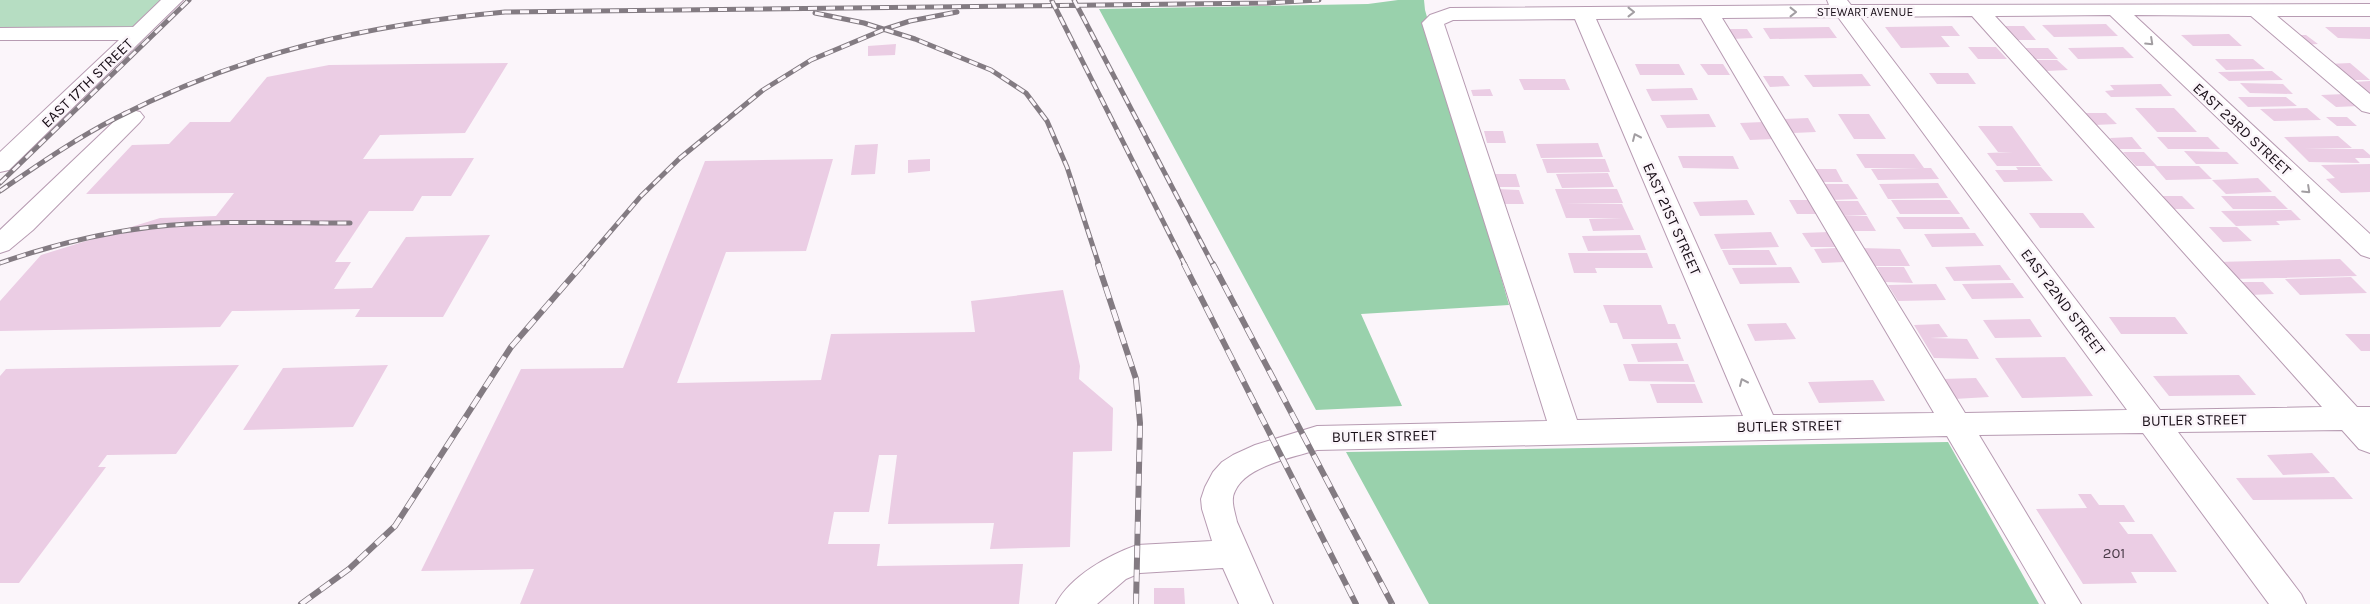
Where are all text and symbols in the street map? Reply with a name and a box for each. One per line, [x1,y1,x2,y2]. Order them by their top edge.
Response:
street label: STEWART AVENUE [1817,5,1913,19]
one-way arrow [1627,7,1635,17]
one-way arrow [1790,7,1797,17]
street label: EAST 17TH STREET [37,34,137,131]
one-way arrow [2145,36,2154,45]
street label: EAST 23RD STREET [2189,79,2295,179]
one-way arrow [1632,133,1643,142]
street label: EAST 21ST STREET [1639,160,1705,278]
one-way arrow [2301,184,2310,193]
street label: EAST 22ND STREET [2017,245,2109,359]
one-way arrow [1739,378,1750,387]
street label: BUTLER STREET [2141,410,2247,430]
street label: BUTLER STREET [1736,416,1842,436]
street label: BUTLER STREET [1331,426,1437,446]
house number: 201 [2103,544,2125,562]

